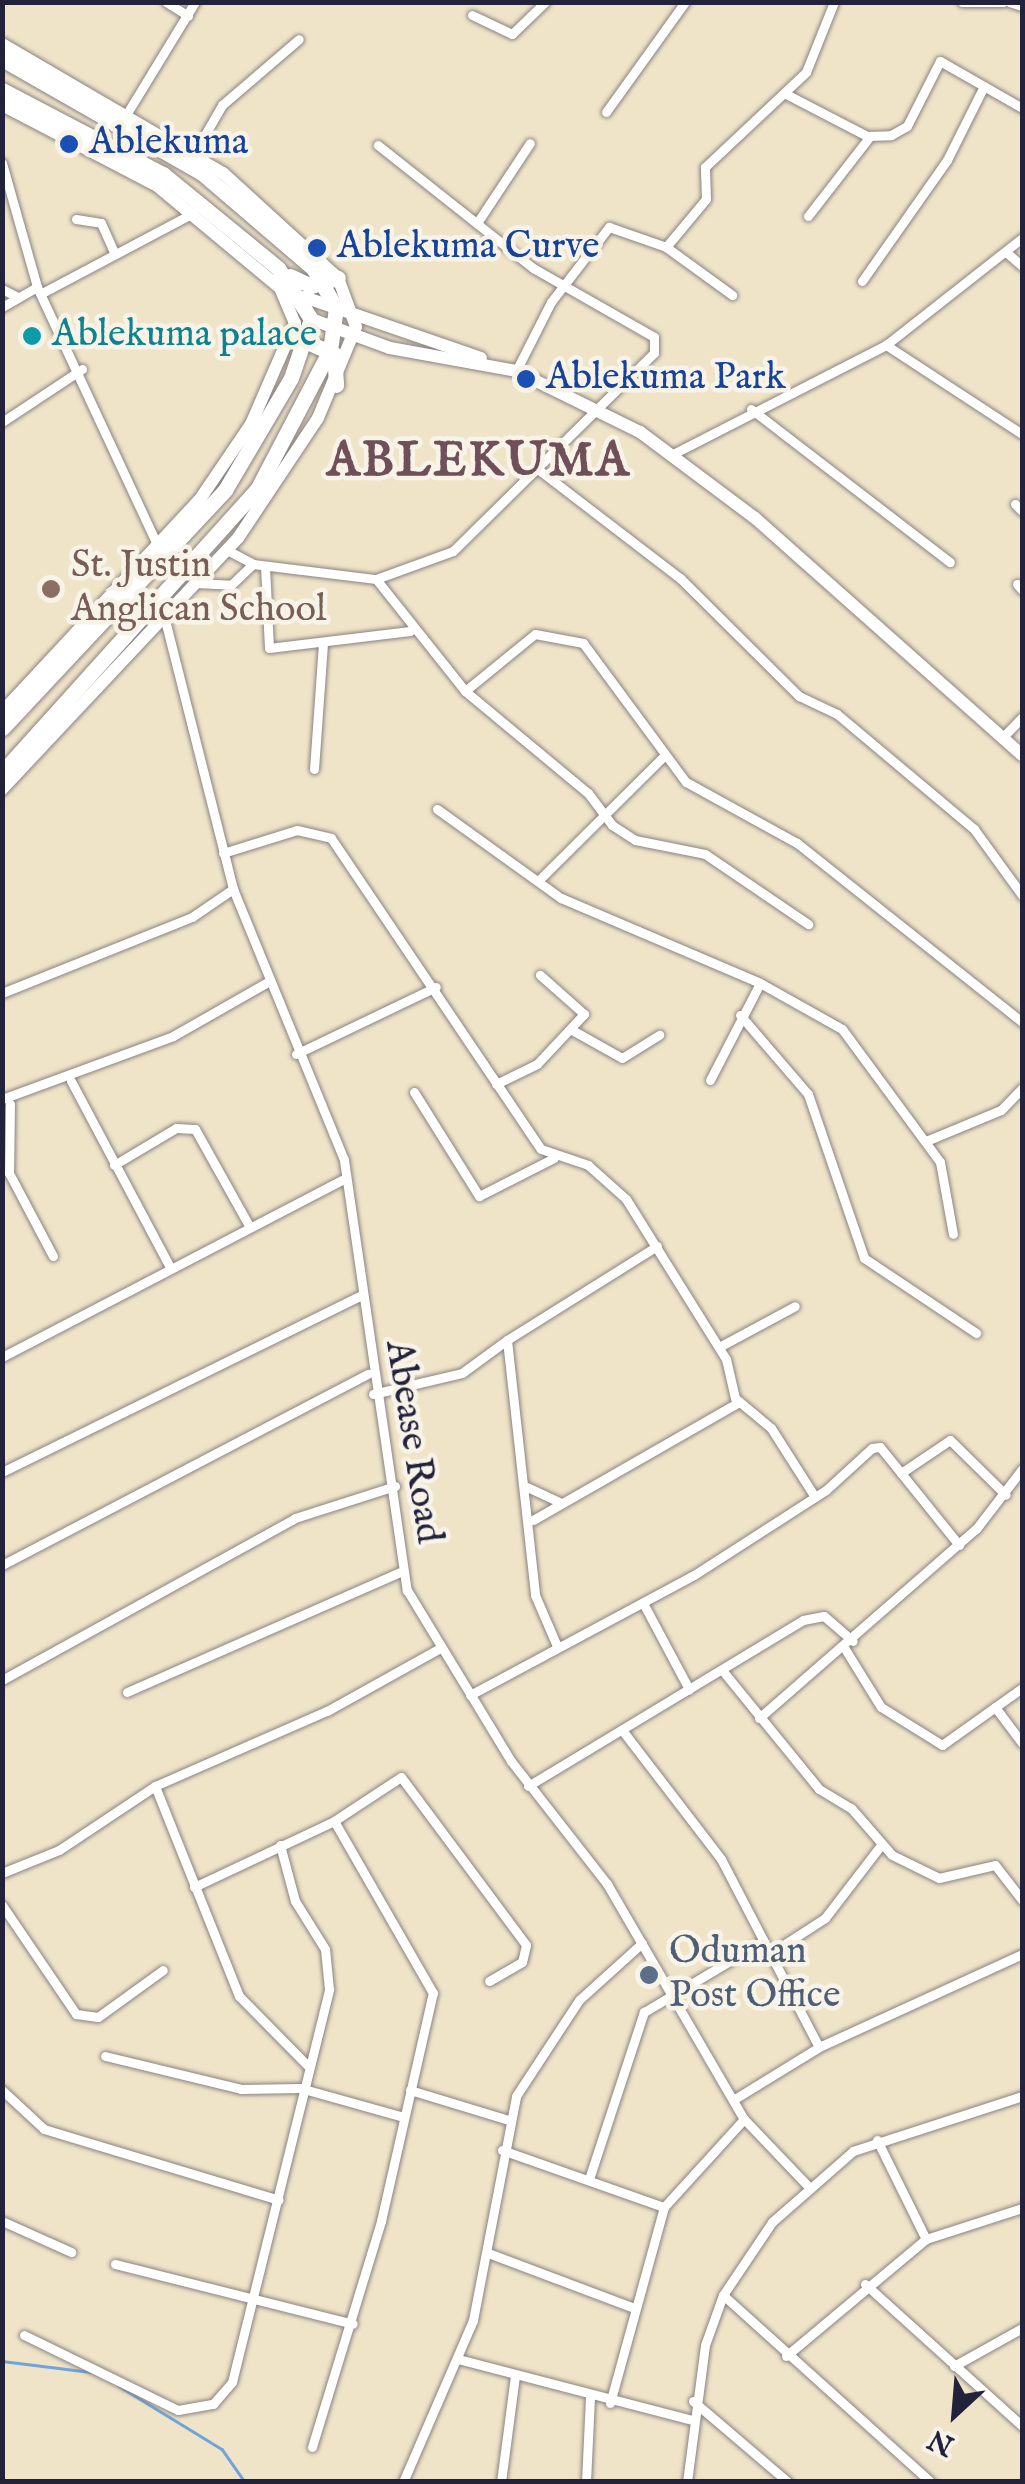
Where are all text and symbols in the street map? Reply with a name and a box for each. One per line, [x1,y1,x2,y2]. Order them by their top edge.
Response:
place label: Ablekuma [89,121,248,167]
marker: Ablekuma [58,133,80,155]
place label: Ablekuma Curve [337,225,600,271]
marker: Ablekuma Curve [306,237,328,259]
place label: Ablekuma palace [52,313,317,359]
marker: Ablekuma palace [21,325,43,347]
place label: Ablekuma Park [546,356,786,402]
marker: Ablekuma Park [515,368,537,390]
district label: ABLEKUMA [327,434,631,492]
place label: St. Justin Anglican School [71,544,326,634]
marker: St. Justin Anglican School [40,578,62,600]
street label: Abease Road [373,1337,451,1547]
place label: Oduman Post Office [669,1930,840,2020]
marker: Oduman Post Office [638,1964,660,1986]
north arrow [905,2364,1005,2464]
text: N [923,2420,960,2462]

